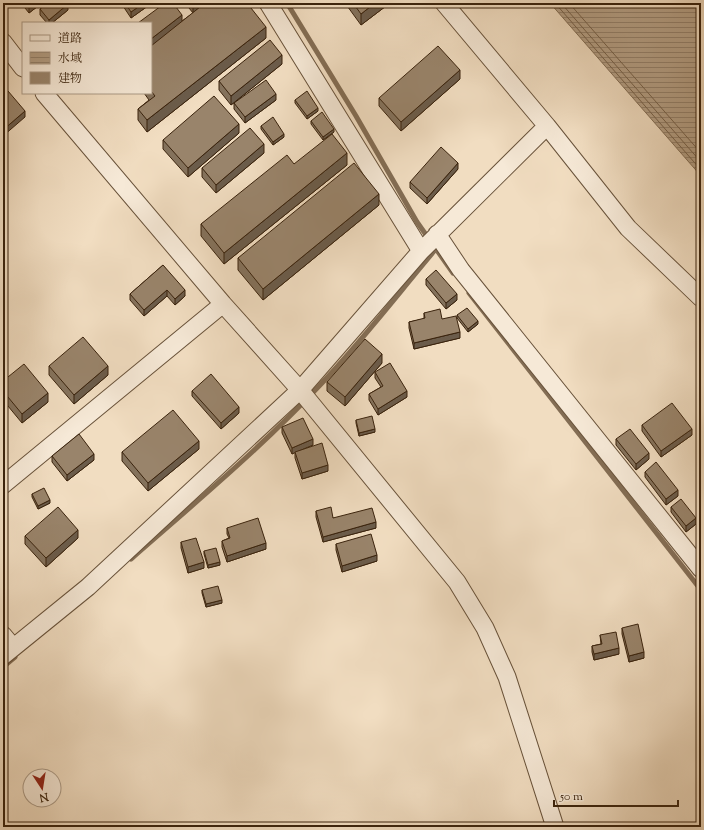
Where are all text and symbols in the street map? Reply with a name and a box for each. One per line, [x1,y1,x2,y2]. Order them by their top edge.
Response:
legend [22,22,152,94]
text: 道路 [58,30,82,48]
text: 水域 [58,50,82,68]
text: 建物 [58,70,82,88]
north arrow [22,768,62,808]
scale bar [554,782,678,808]
text: N [38,788,51,806]
text: 50 m [559,788,583,806]

